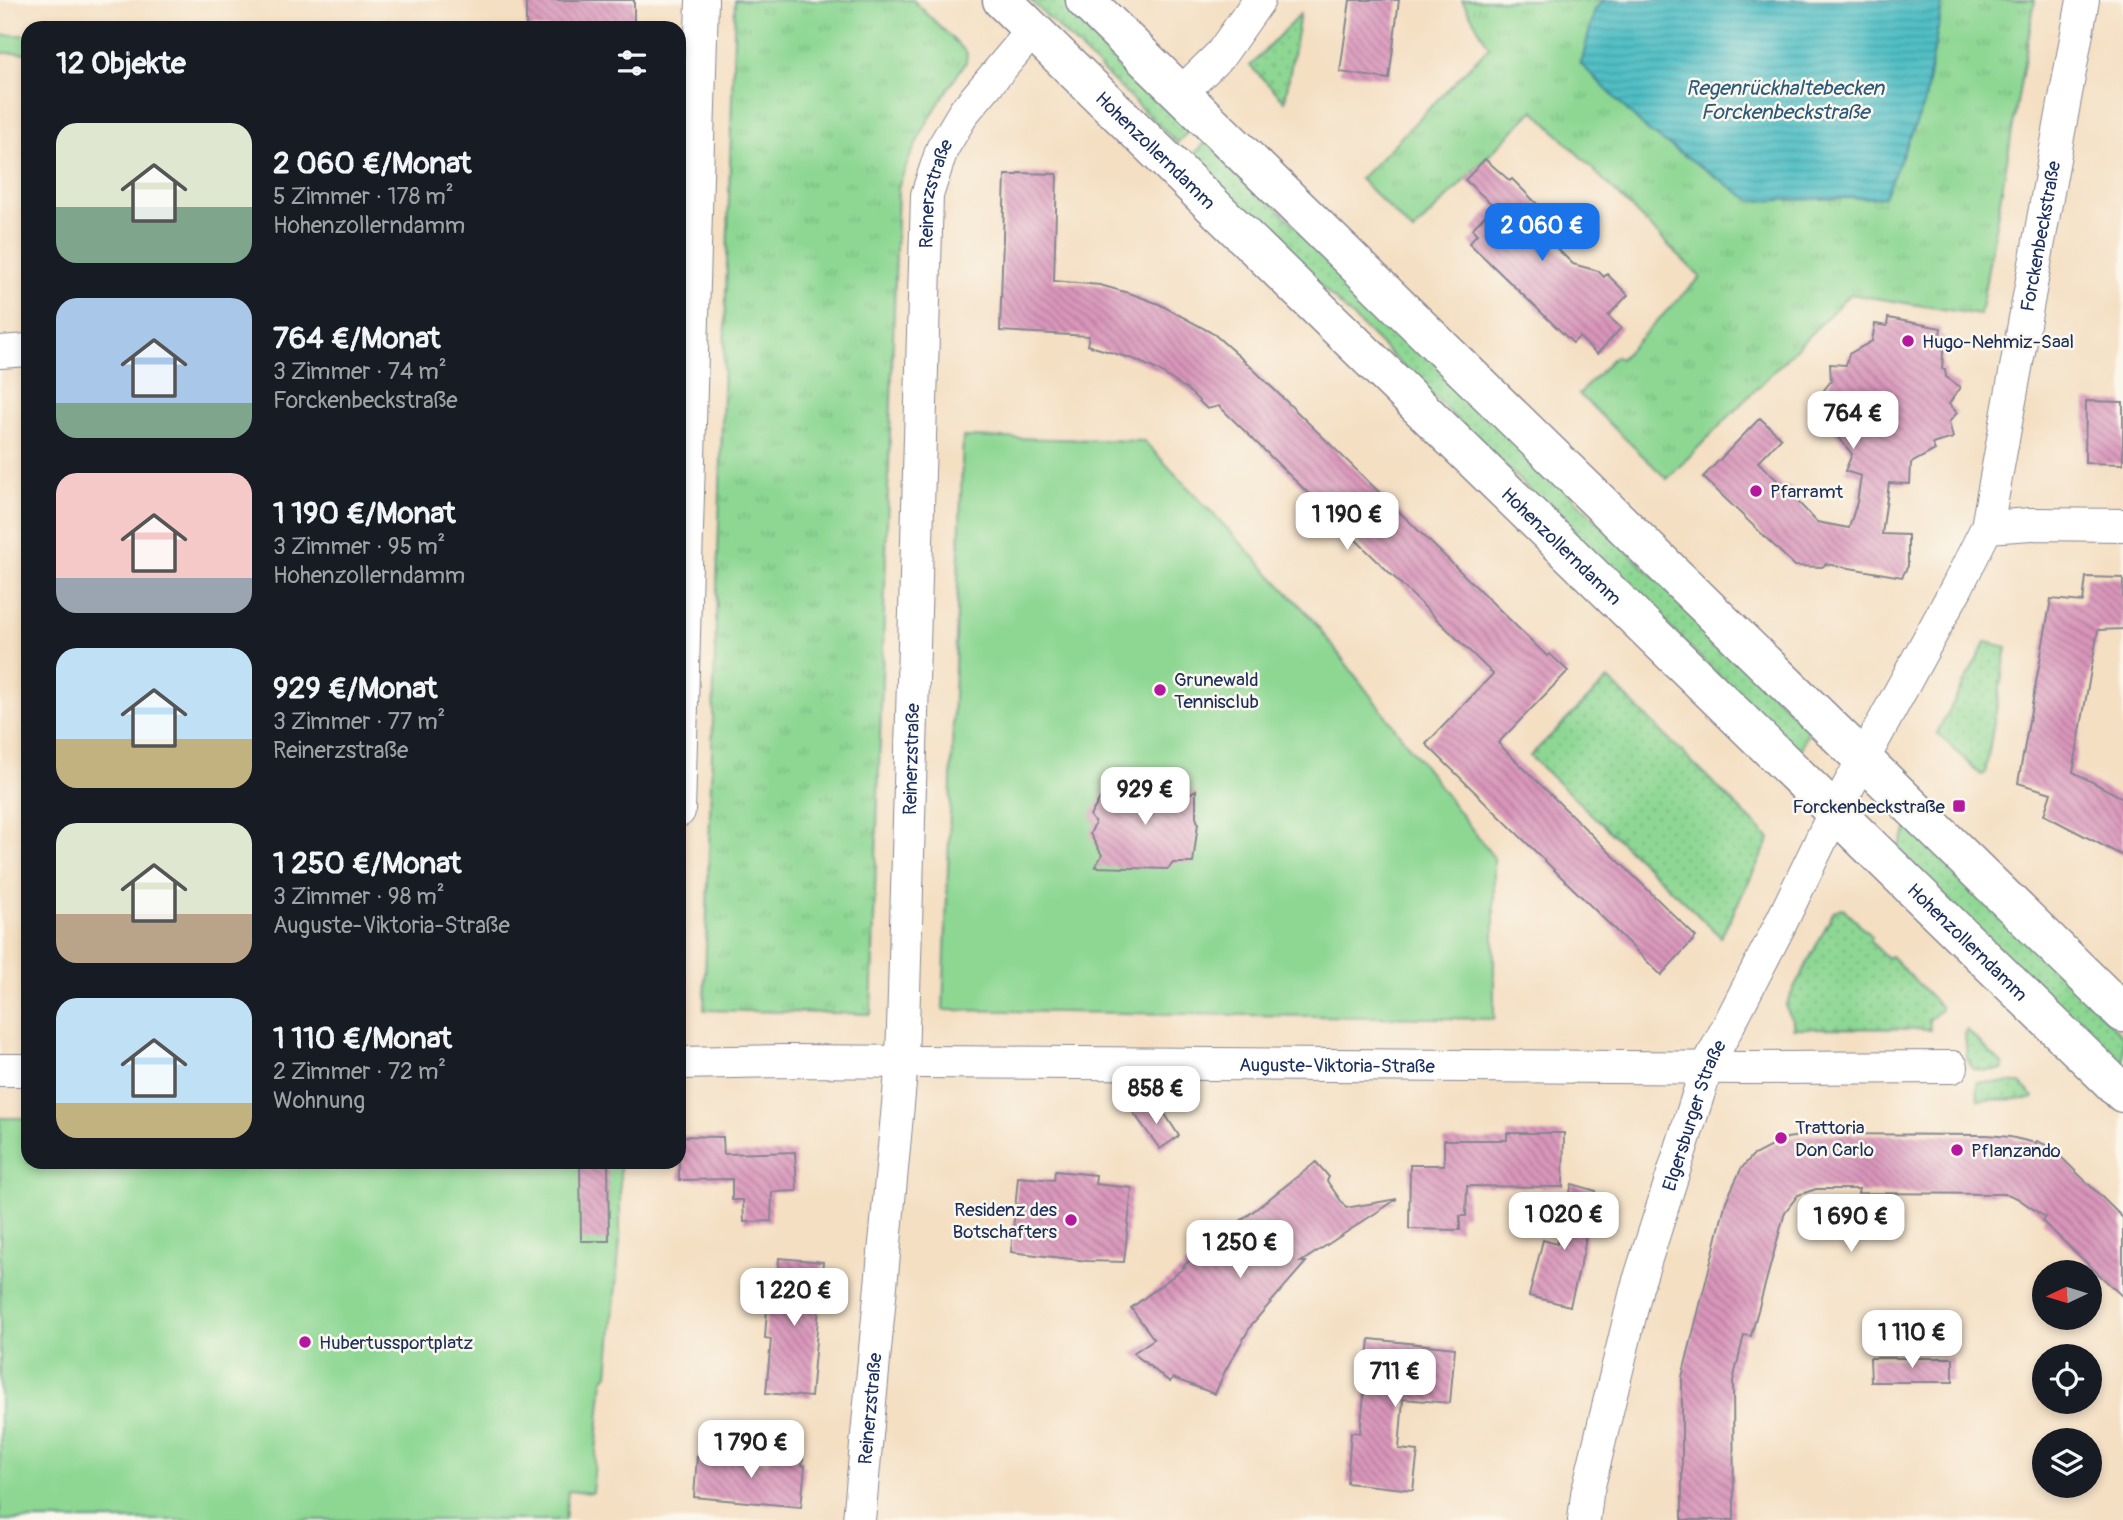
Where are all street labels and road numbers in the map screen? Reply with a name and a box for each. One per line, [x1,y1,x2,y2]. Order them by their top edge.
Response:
street label: Hohenzollerndamm [1090,87,1221,215]
street label: Reinerzstraße [914,134,959,249]
street label: Forckenbeckstraße [2015,158,2067,314]
street label: Hohenzollerndamm [1496,483,1627,611]
street label: Reinerzstraße [898,702,925,815]
street label: Hohenzollerndamm [1902,878,2033,1007]
street label: Elgersburger Straße [1657,1035,1732,1194]
street label: Auguste-Viktoria-Straße [1239,1053,1436,1079]
street label: Reinerzstraße [853,1351,888,1465]

